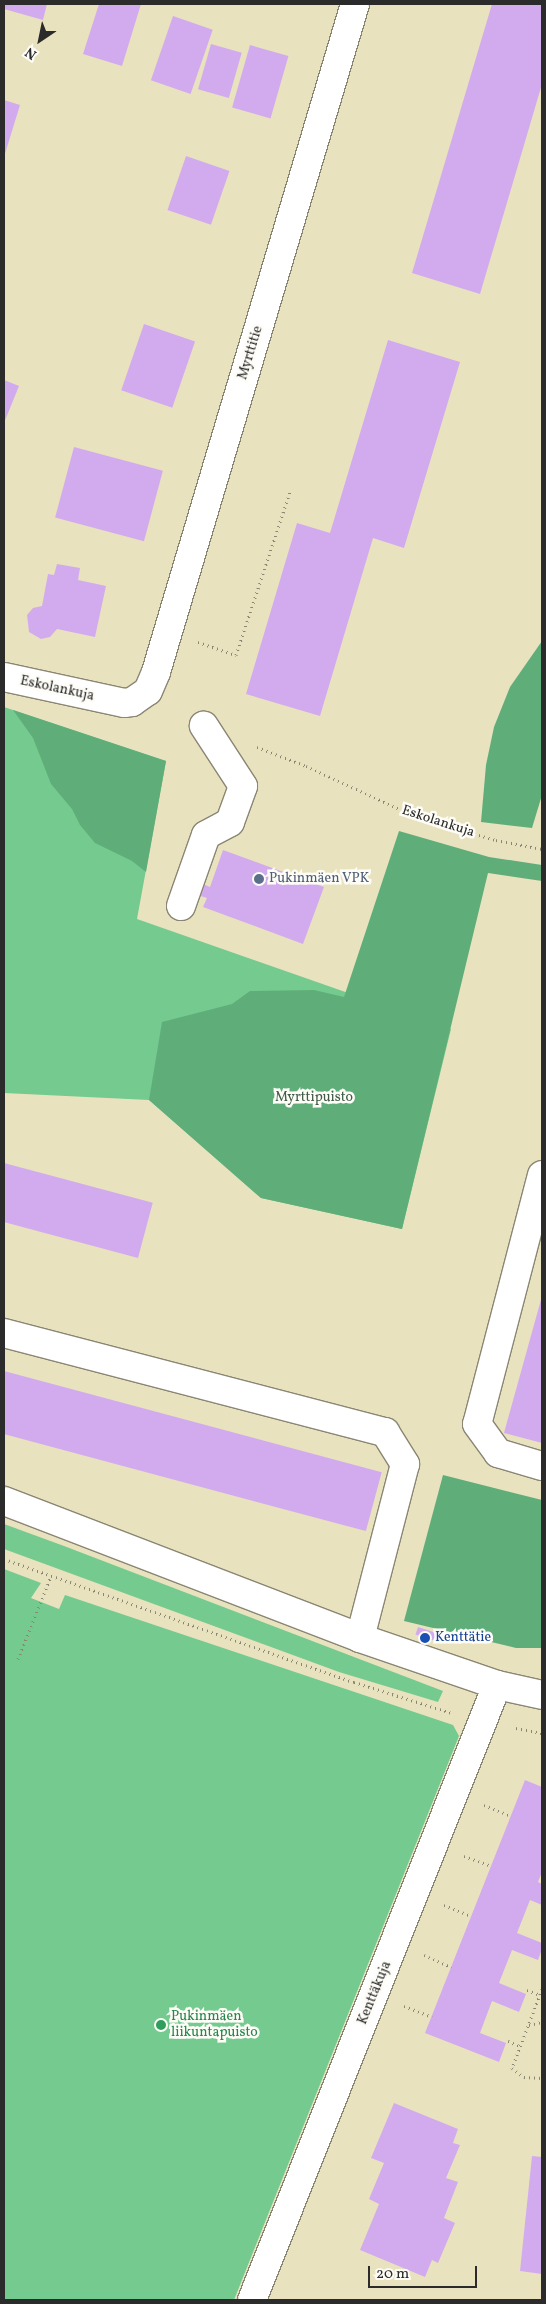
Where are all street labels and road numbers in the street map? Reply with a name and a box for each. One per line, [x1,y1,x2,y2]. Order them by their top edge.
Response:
street label: Myrttitie [235,324,267,382]
street label: Eskolankuja [19,673,95,705]
street label: Eskolankuja [400,802,476,842]
street label: Kenttäkuja [355,1959,395,2027]

